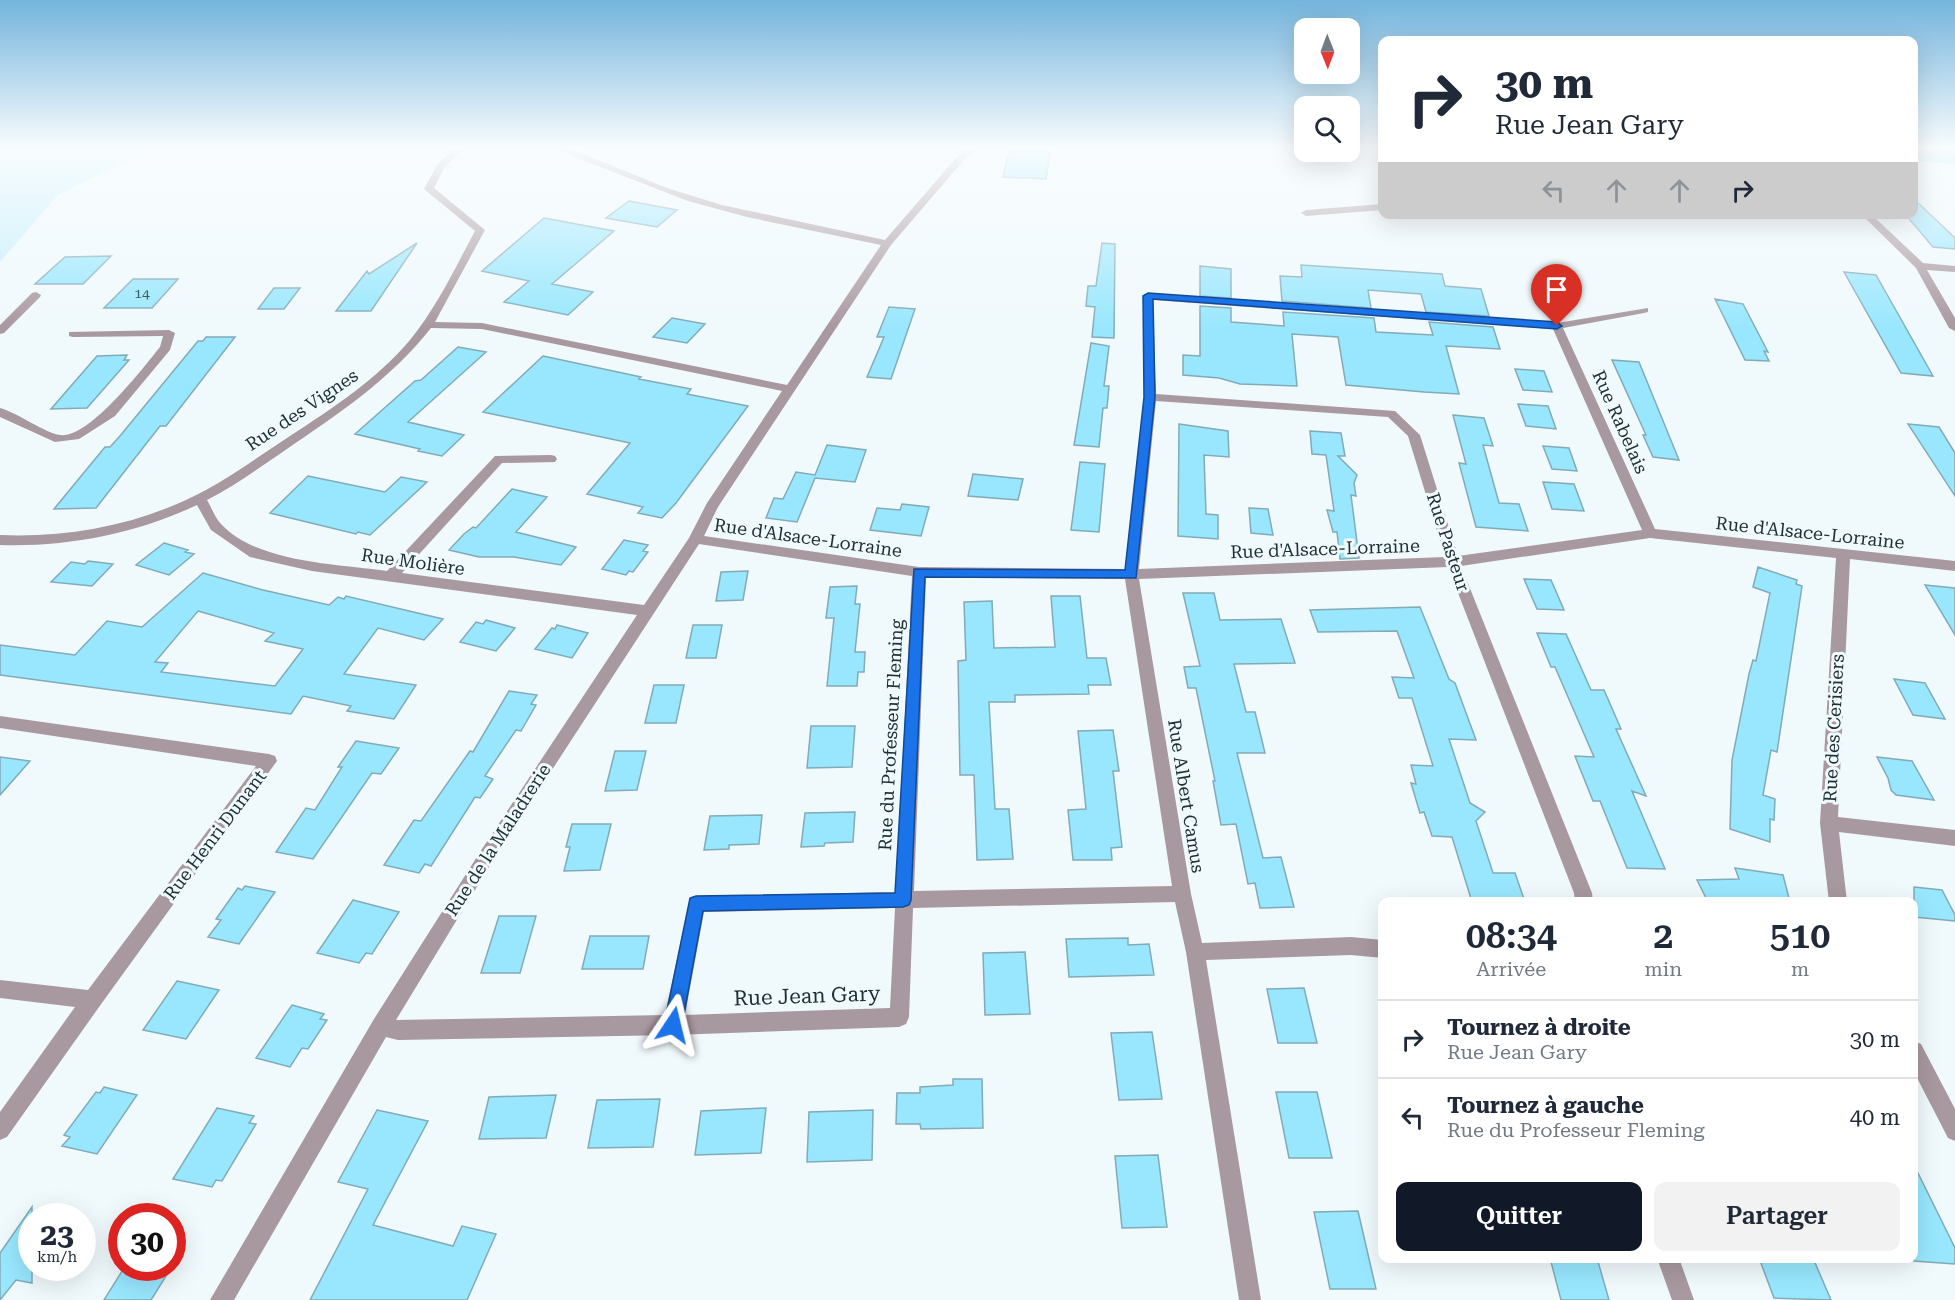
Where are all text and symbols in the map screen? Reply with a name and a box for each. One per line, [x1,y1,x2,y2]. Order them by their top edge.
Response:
north arrow [1294,18,1360,84]
map controls [1294,18,1360,162]
text: 30 m [1495,59,1593,108]
icon: right [1396,60,1474,138]
button: search [1294,96,1360,162]
text: Rue Jean Gary [1495,109,1684,141]
icon: left [1537,174,1570,207]
icon: ahead [1600,174,1633,207]
icon: ahead [1663,174,1696,207]
icon: right [1726,174,1759,207]
pin [1531,264,1582,326]
icon: arrive [1540,273,1573,306]
house number: 14 [134,285,150,301]
street label: Rue des Vignes [242,364,362,455]
street label: Rue Rabelais [1588,367,1653,477]
street label: Rue Pasteur [1423,490,1474,594]
street label: Rue d'Alsace-Lorraine [1715,512,1906,553]
street label: Rue d'Alsace-Lorraine [713,514,904,561]
street label: Rue d'Alsace-Lorraine [1230,535,1420,562]
street label: Rue Molière [360,544,466,579]
street label: Rue du Professeur Fleming [874,618,907,851]
street label: Rue des Cerisiers [1819,653,1848,803]
street label: Rue Albert Camus [1164,718,1209,874]
street label: Rue de la Maladrerie [441,760,555,920]
street label: Rue Henri Dunant [159,766,270,904]
text: 08:34 [1466,915,1557,957]
text: 2 [1653,915,1673,957]
text: 510 [1770,915,1830,957]
text: Arrivée [1476,957,1546,981]
text: min [1645,957,1682,981]
text: m [1791,957,1809,981]
street label: Rue Jean Gary [733,981,881,1011]
position arrow [641,993,705,1057]
text: Tournez à droite [1447,1015,1631,1040]
icon: right [1396,1023,1429,1056]
text: 30 m [1850,1027,1900,1052]
text: Rue Jean Gary [1447,1040,1587,1064]
text: Tournez à gauche [1447,1093,1644,1118]
icon: left [1396,1101,1429,1134]
text: 40 m [1850,1105,1900,1130]
text: Rue du Professeur Fleming [1447,1118,1705,1142]
button: Quitter [1396,1182,1642,1251]
button: Partager [1654,1182,1900,1251]
speed limit sign: 30 [108,1203,186,1281]
text: 23 [40,1217,74,1252]
text: km/h [37,1248,77,1266]

